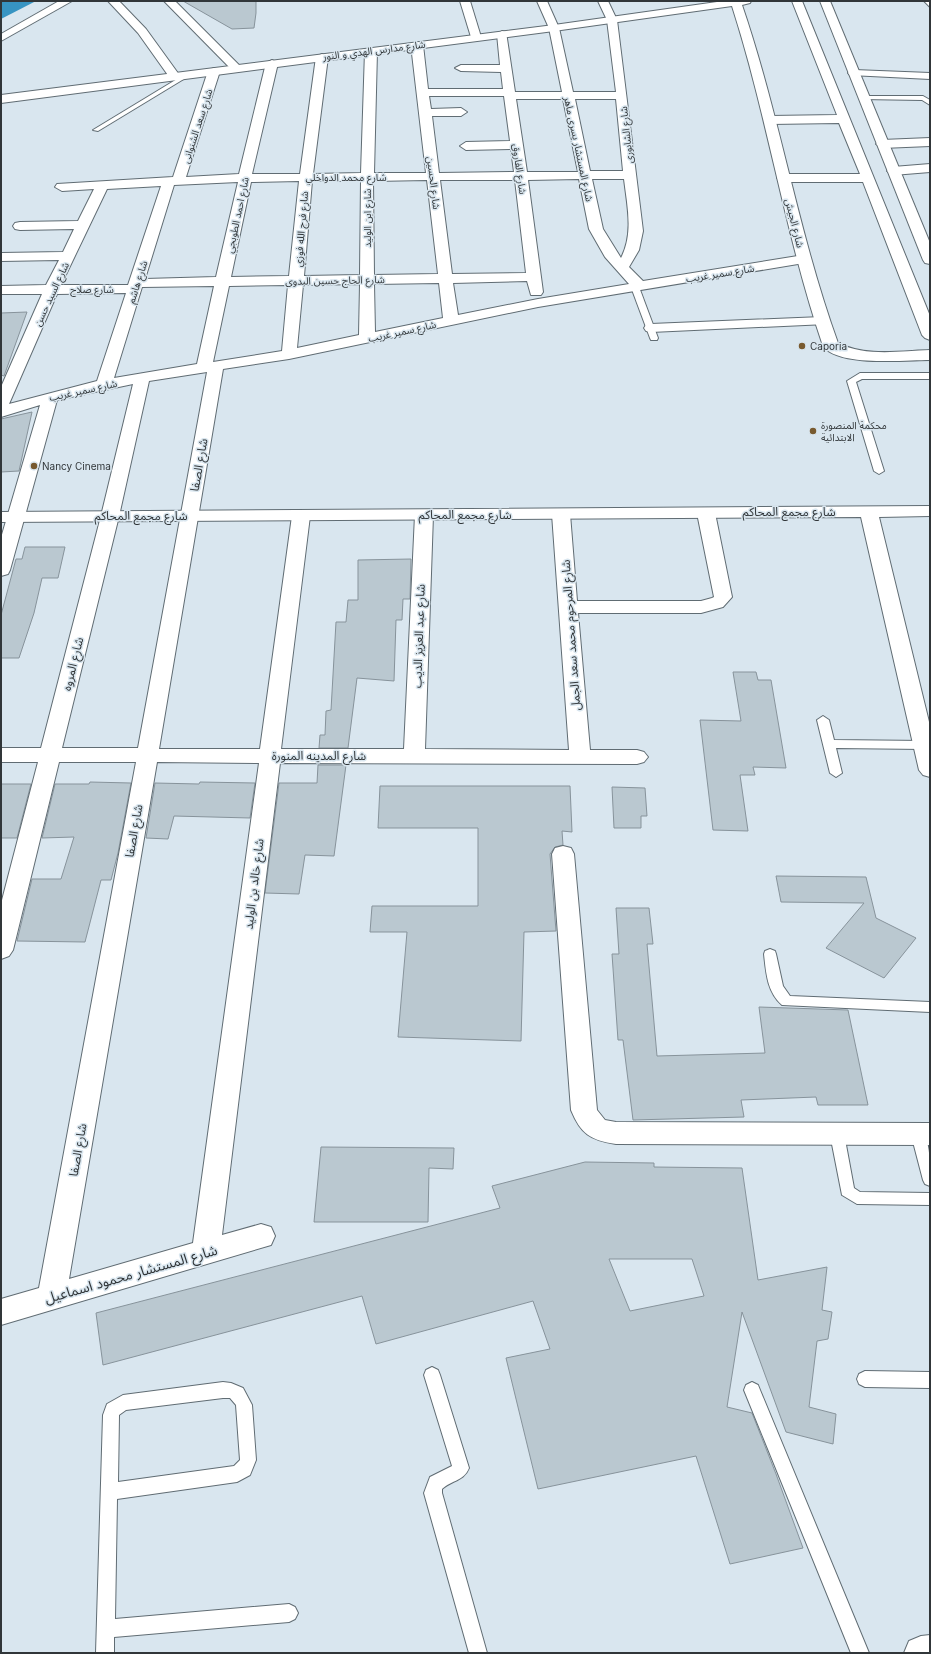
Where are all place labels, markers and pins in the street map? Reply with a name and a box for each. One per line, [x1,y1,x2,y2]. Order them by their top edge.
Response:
place label: Caporia [810,340,847,352]
marker: Caporia [797,341,807,351]
place label: محكمة المنصورة الابتدائية [821,419,887,443]
marker: محكمة المنصورة الابتدائية [808,426,818,436]
place label: Nancy Cinema [42,460,111,472]
marker: Nancy Cinema [29,461,39,471]

